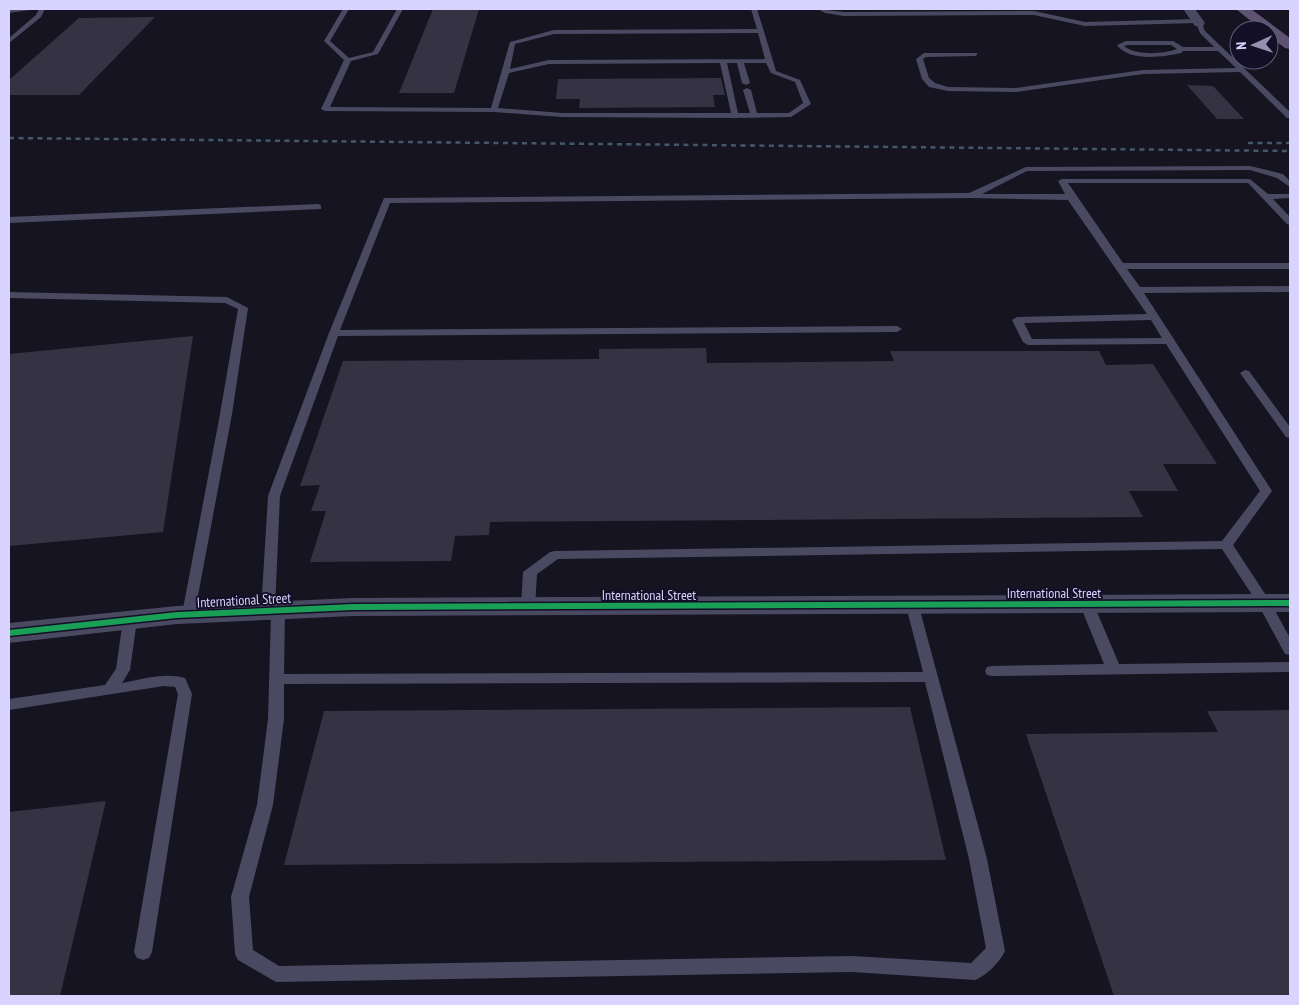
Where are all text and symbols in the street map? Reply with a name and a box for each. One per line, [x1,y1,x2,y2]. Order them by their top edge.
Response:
north arrow [1229,20,1279,70]
text: N [1232,41,1250,50]
street label: International Street [1007,584,1101,602]
street label: International Street [602,586,696,604]
street label: International Street [196,589,292,611]

